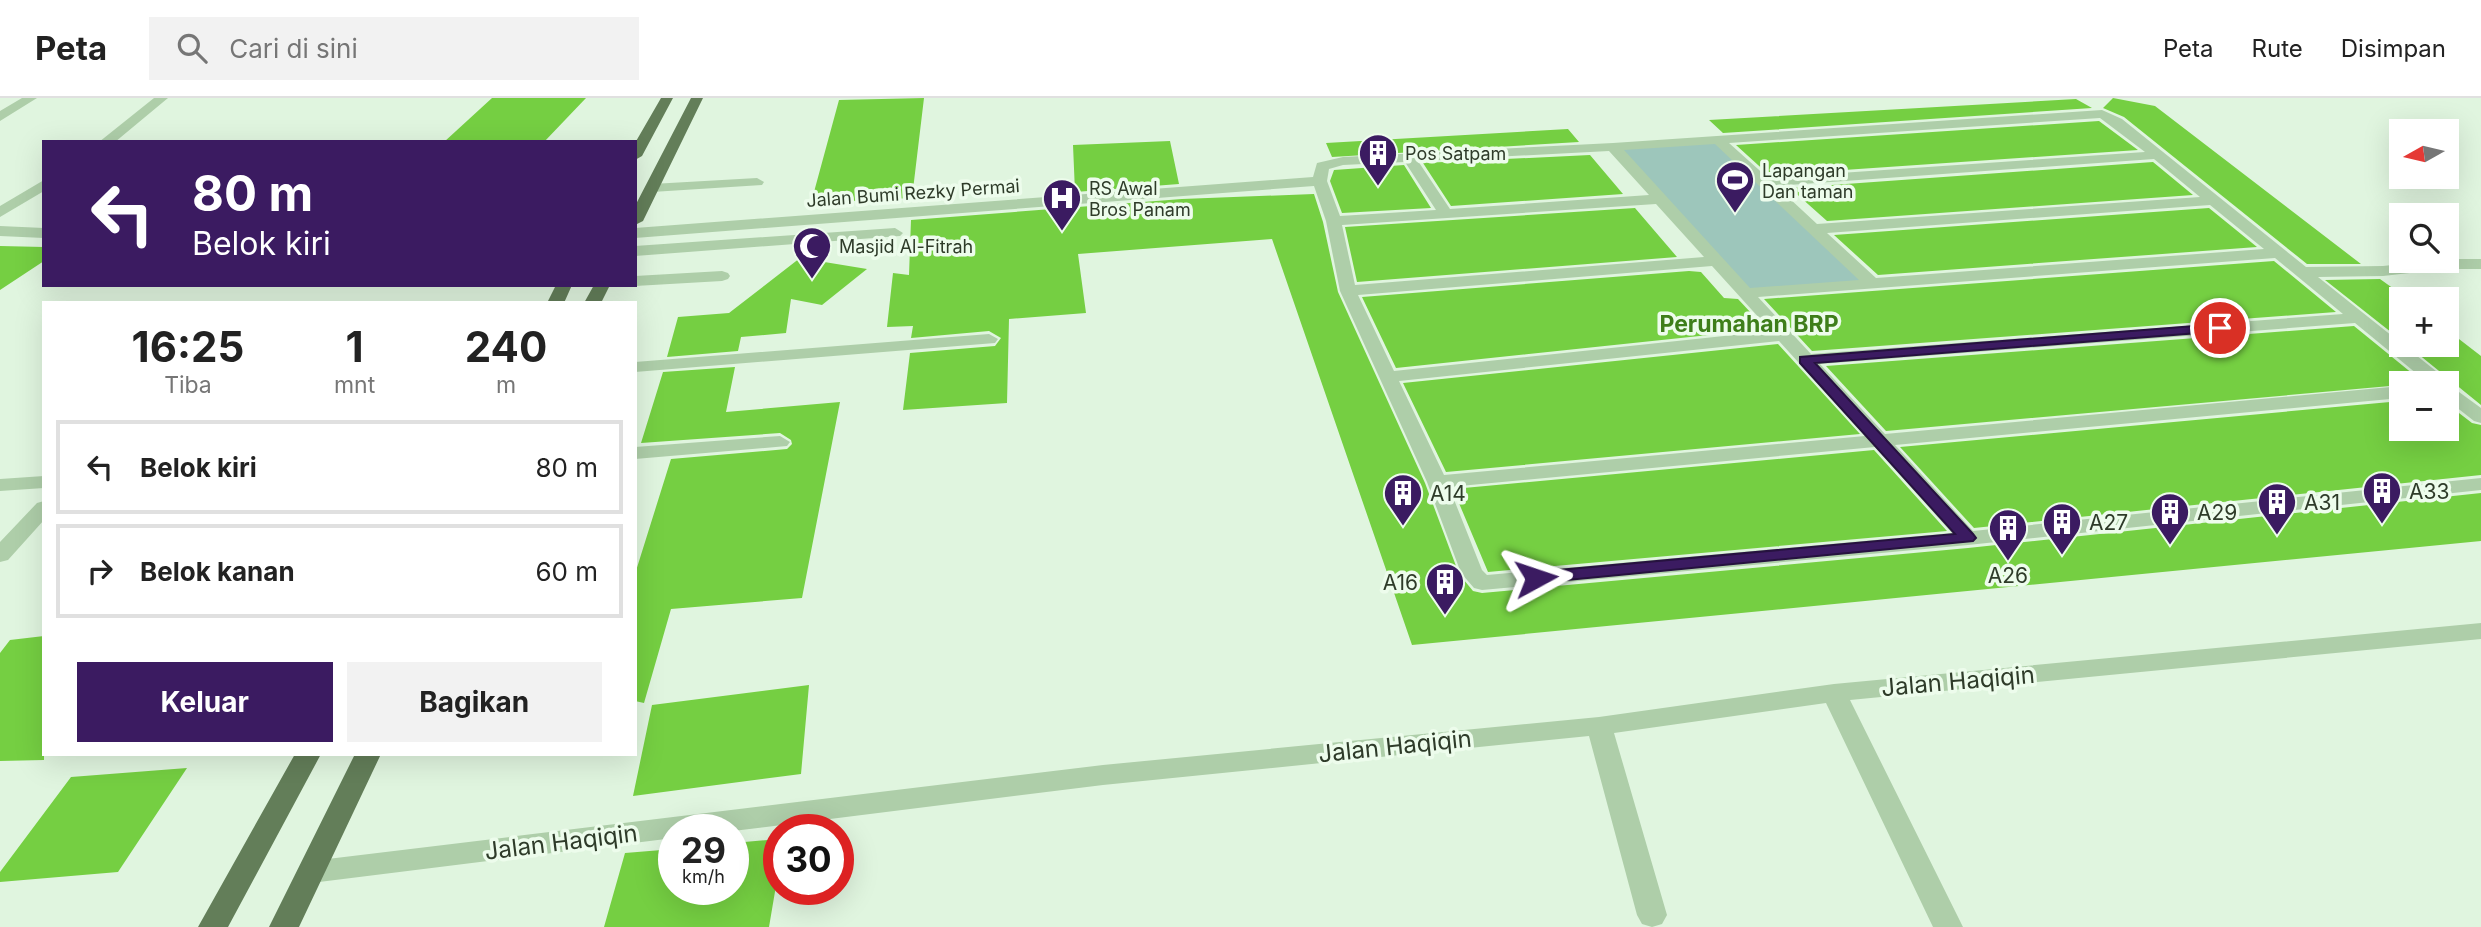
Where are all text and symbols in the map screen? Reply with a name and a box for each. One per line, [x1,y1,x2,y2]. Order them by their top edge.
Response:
search box [149,17,639,80]
text: Peta [35,28,107,68]
icon: search [173,29,211,67]
text: Cari di sini [229,33,358,64]
text: Peta [2163,34,2214,63]
text: Rute [2252,34,2303,63]
text: Disimpan [2341,34,2446,63]
north arrow [2389,119,2459,189]
map controls [2389,119,2459,441]
building icon: Pos Satpam [1357,132,1399,187]
place label: Pos Satpam [1405,143,1506,164]
sports icon: Lapangan Dan taman [1714,159,1756,214]
place label: Lapangan Dan taman [1762,160,1853,202]
text: 80 m [192,164,313,223]
icon: left [77,168,168,259]
street label: Jalan Bumi Rezky Permai [806,175,1020,211]
hospital icon: RS Awal Bros Panam [1041,177,1083,232]
place label: RS Awal Bros Panam [1089,178,1191,220]
button: search [2389,203,2459,273]
text: Belok kiri [192,224,331,263]
mosque icon: Masjid Al-Fitrah [791,225,833,280]
place label: Masjid Al-Fitrah [839,236,973,257]
button: + [2389,287,2459,357]
pin [2190,298,2250,358]
icon: arrive [2201,309,2239,347]
district label: Perumahan BRP [1659,310,1839,338]
text: 16:25 [132,321,244,372]
text: 1 [346,321,364,372]
text: 240 [465,321,547,372]
text: Tiba [164,371,212,399]
text: mnt [334,371,375,399]
text: m [496,371,516,399]
button: − [2389,371,2459,441]
icon: left [81,448,119,486]
text: Belok kiri [140,452,257,483]
text: 80 m [535,452,598,483]
building icon: A33 [2361,470,2403,525]
building icon: A14 [1382,472,1424,527]
place label: A33 [2409,479,2449,504]
place label: A14 [1430,481,1466,506]
building icon: A31 [2256,481,2298,536]
place label: A31 [2304,490,2340,515]
building icon: A29 [2149,491,2191,546]
place label: A29 [2197,500,2237,525]
building icon: A27 [2041,501,2083,556]
building icon: A26 [1987,507,2029,562]
place label: A27 [2089,510,2128,535]
position arrow [1499,541,1573,615]
icon: right [81,552,119,590]
text: Belok kanan [140,556,295,587]
text: 60 m [535,556,598,587]
building icon: A16 [1424,561,1466,616]
place label: A26 [1988,563,2028,588]
place label: A16 [1383,570,1418,595]
street label: Jalan Haqiqin [1880,660,2036,702]
button: Keluar [77,662,333,742]
button: Bagikan [347,662,602,742]
street label: Jalan Haqiqin [1317,724,1473,768]
speed limit sign: 30 [763,814,854,905]
street label: Jalan Haqiqin [483,818,639,866]
text: 29 [681,829,726,871]
text: km/h [682,866,725,887]

